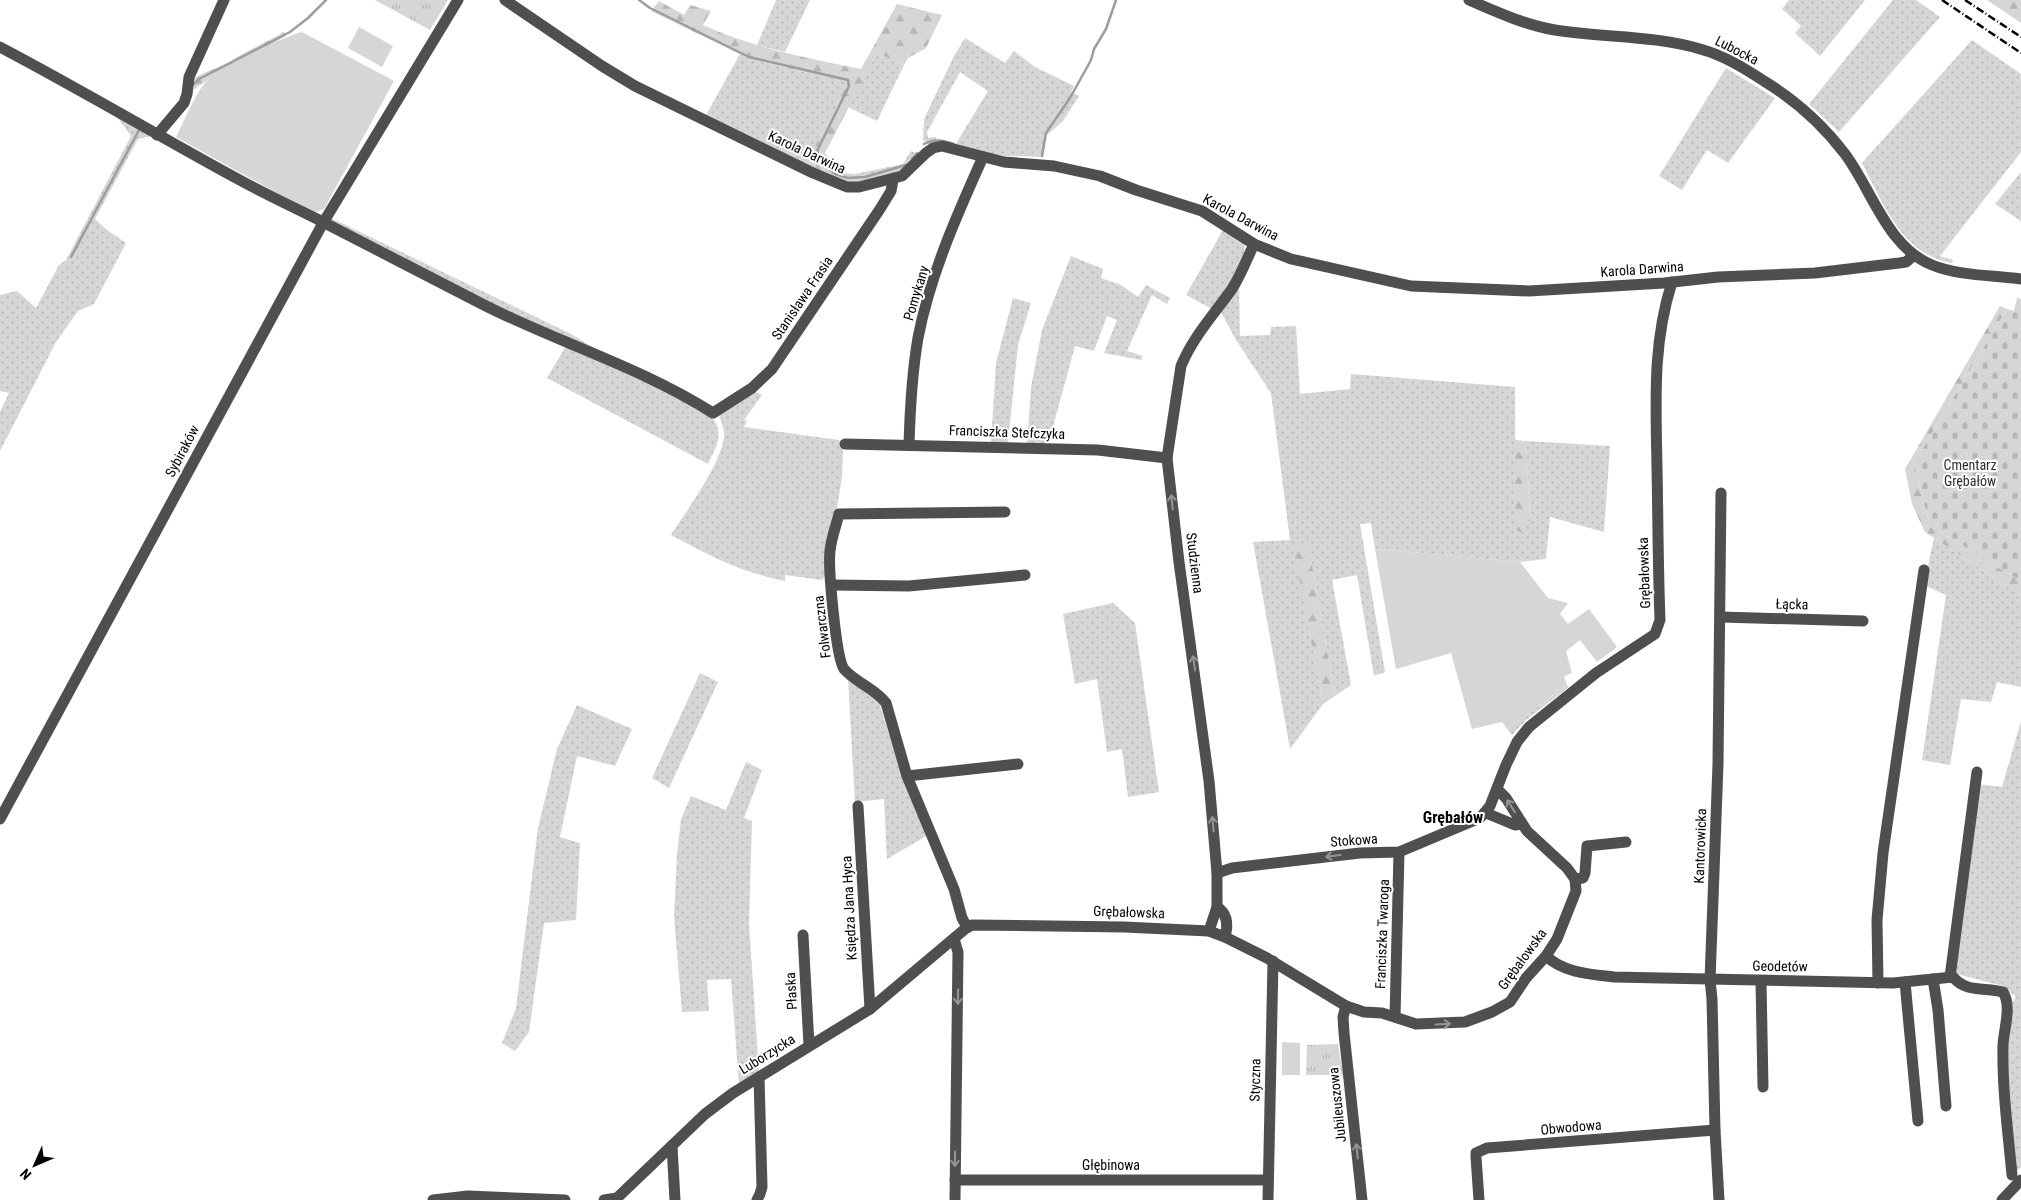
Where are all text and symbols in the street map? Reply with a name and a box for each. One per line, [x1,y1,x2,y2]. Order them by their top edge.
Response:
street label: Lubocka [1713,32,1761,68]
street label: Karola Darwina [766,127,848,177]
street label: Karola Darwina [1200,190,1282,244]
street label: Stanisława Frasia [768,253,836,343]
street label: Karola Darwina [1600,258,1684,280]
street label: Pomykany [900,263,932,322]
street label: Sybiraków [162,422,202,480]
street label: Franciszka Stefczyka [949,422,1065,442]
park label: Cmentarz Grębałów [1943,457,1997,489]
one-way arrow [1167,494,1177,510]
street label: Studzienna [1183,532,1207,594]
street label: Grębałowska [1635,537,1653,609]
street label: Folwarczna [810,595,834,659]
street label: Łącka [1775,595,1809,613]
one-way arrow [1188,655,1198,671]
one-way arrow [1505,799,1515,813]
district label: Grębałów [1423,808,1483,827]
street label: Kantorowicka [1691,808,1709,884]
one-way arrow [1208,817,1217,833]
street label: Stokowa [1330,830,1378,850]
one-way arrow [1326,851,1342,861]
street label: Księdza Jana Hyca [838,855,860,961]
street label: Franciszka Twaroga [1372,879,1392,989]
street label: Grębałowska [1093,903,1165,921]
street label: Grębałowska [1494,925,1550,993]
street label: Geodetów [1752,958,1808,974]
street label: Płaska [782,972,800,1010]
one-way arrow [953,988,963,1005]
one-way arrow [1434,1019,1450,1028]
street label: Luborzycka [736,1031,798,1077]
street label: Styczna [1247,1058,1263,1102]
street label: Jubileuszowa [1325,1067,1349,1143]
street label: Obwodowa [1540,1116,1602,1138]
north arrow [10,1140,60,1190]
one-way arrow [1352,1144,1362,1160]
one-way arrow [950,1151,960,1167]
street label: Głębinowa [1082,1157,1140,1173]
text: N [17,1166,34,1183]

